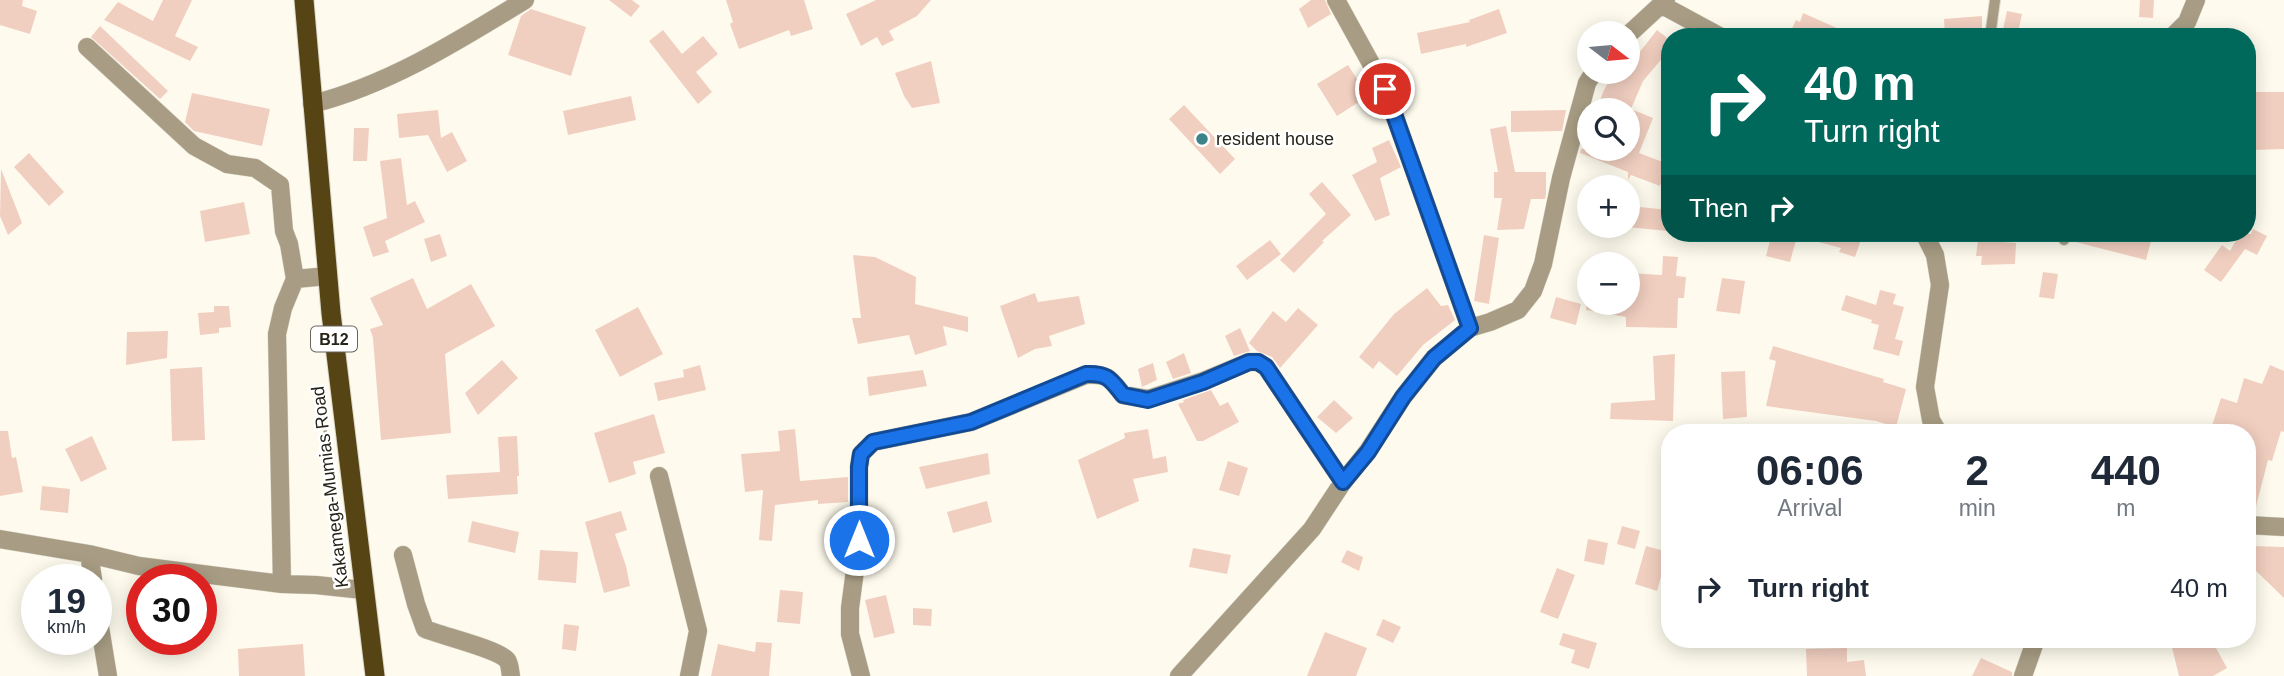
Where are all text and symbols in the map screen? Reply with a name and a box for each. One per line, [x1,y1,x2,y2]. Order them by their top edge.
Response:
north arrow [1577,21,1640,84]
map controls [1577,21,1640,315]
icon: right [1689,56,1780,147]
text: 40 m [1804,56,1916,110]
pin [1355,59,1415,119]
icon: arrive [1366,70,1404,108]
button: search [1577,98,1640,161]
text: Turn right [1804,113,1940,149]
place label: resident house [1216,129,1334,149]
marker: resident house [1194,131,1210,147]
button: + [1577,175,1640,238]
icon: right [1762,189,1800,227]
text: Then [1689,193,1748,223]
button: − [1577,252,1640,315]
road number: B12 [311,326,357,352]
street label: Kakamega-Mumias Road [308,385,352,589]
text: 06:06 [1756,447,1864,494]
text: 2 [1965,447,1989,494]
text: 440 [2091,447,2161,494]
text: Arrival [1777,495,1842,521]
text: min [1959,495,1996,521]
text: m [2116,495,2135,521]
position arrow [822,503,896,577]
speed limit sign: 30 [126,564,217,655]
icon: right [1689,570,1727,608]
text: Turn right [1748,573,1869,603]
text: 40 m [2170,573,2228,603]
text: 19 [47,581,86,620]
text: km/h [47,617,86,637]

